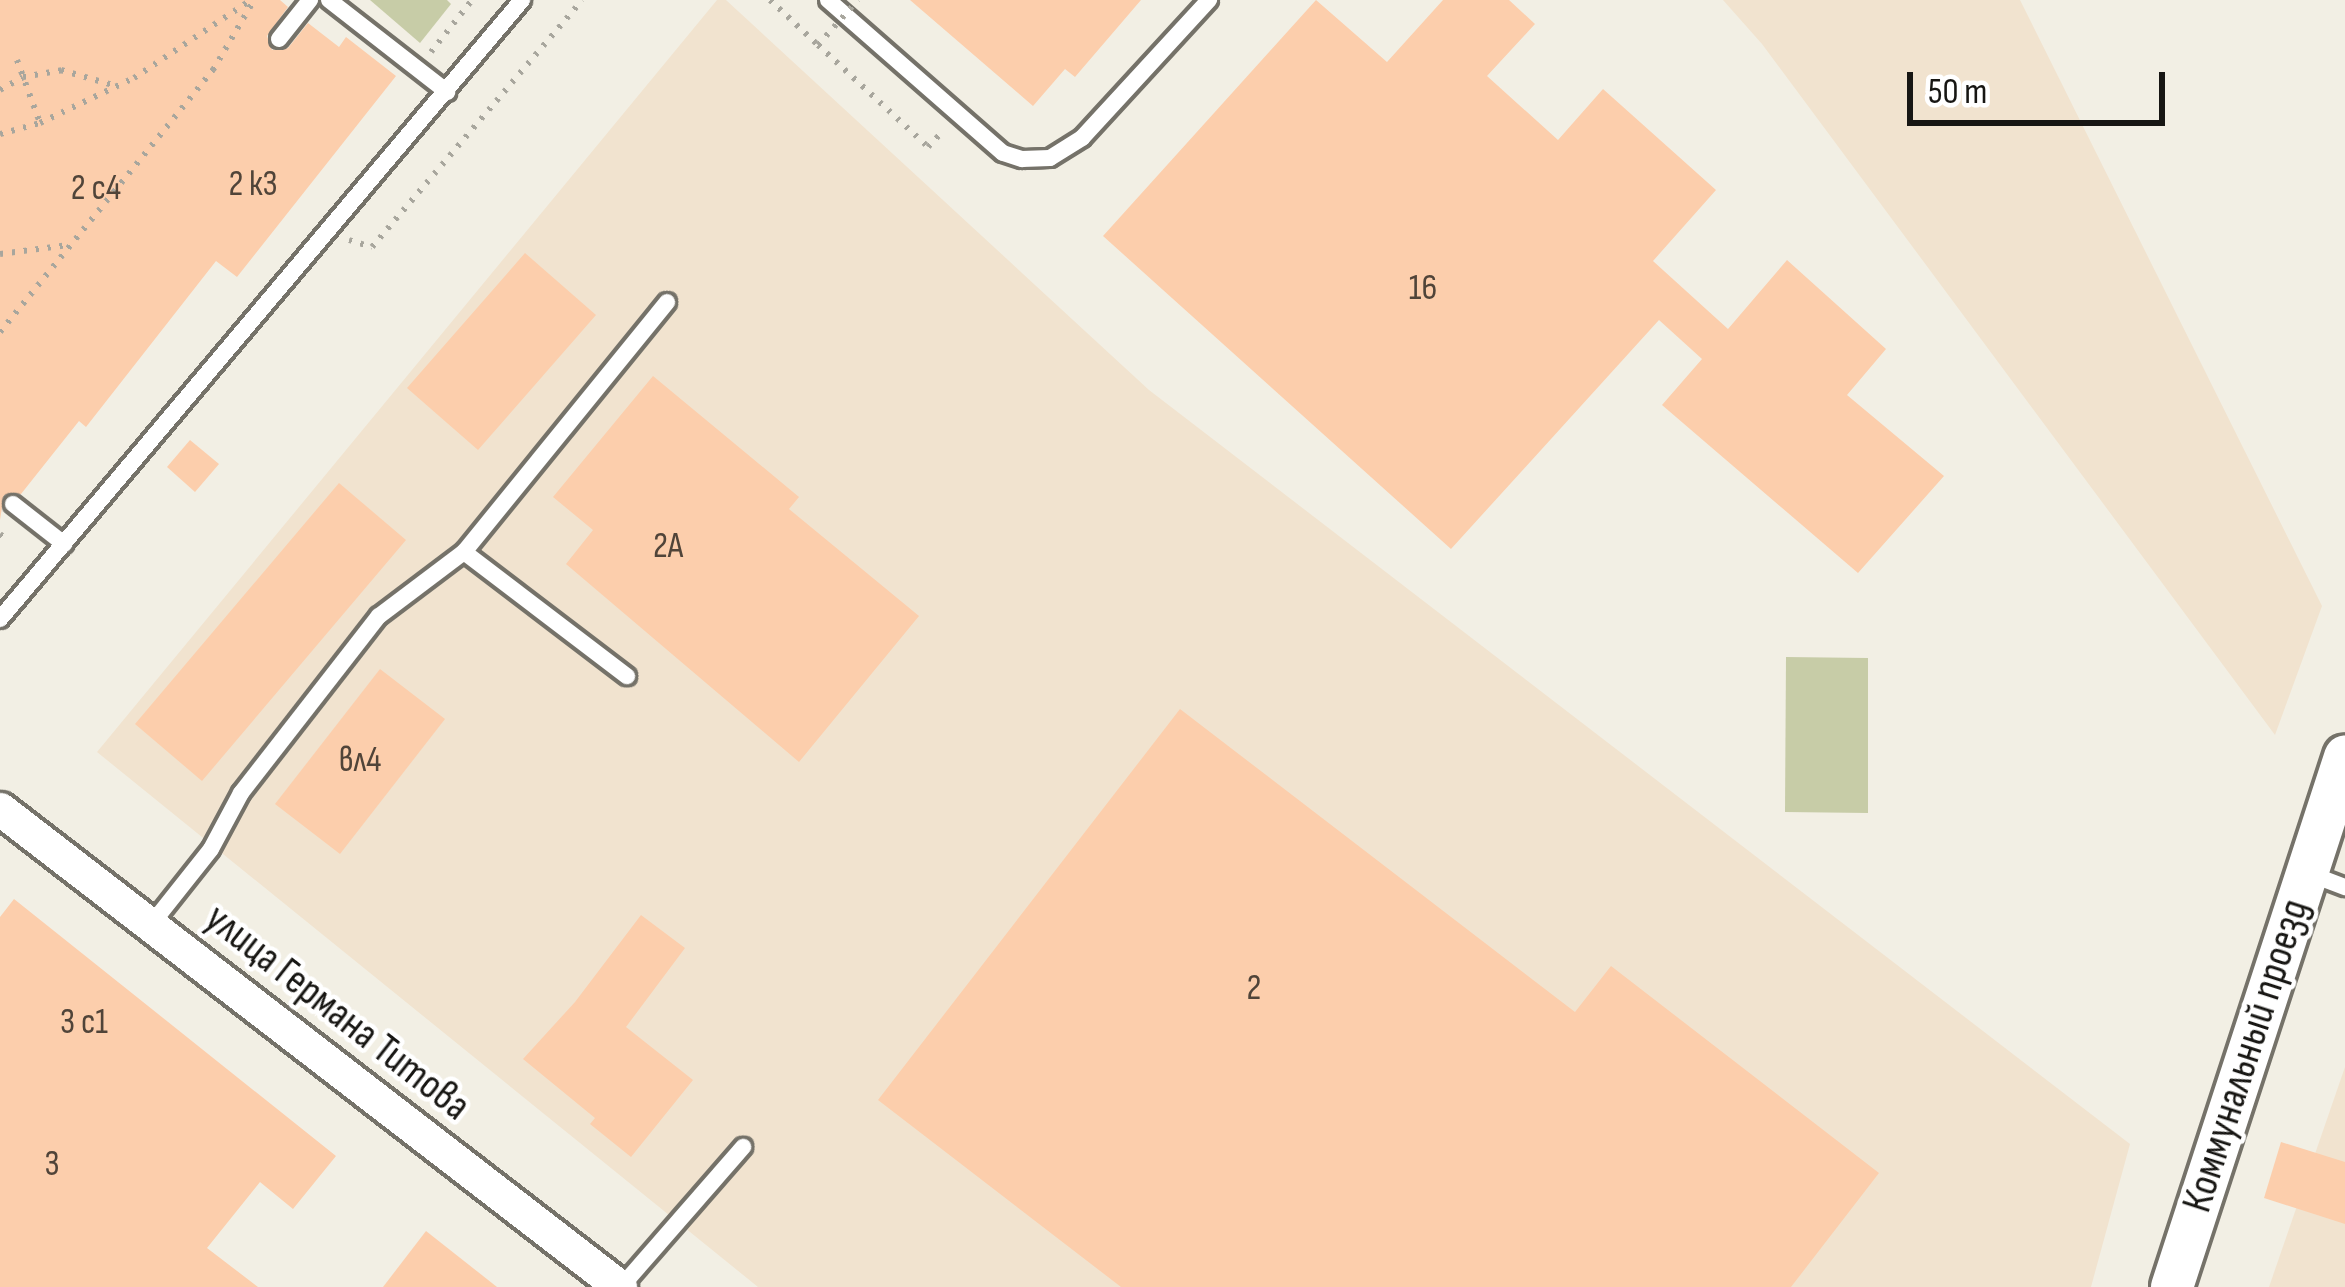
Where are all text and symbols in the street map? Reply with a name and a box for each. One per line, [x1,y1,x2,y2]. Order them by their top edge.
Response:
scale bar [1913,48,2171,122]
text: 50 m [1928,71,1987,114]
house number: 2 к3 [228,163,278,207]
house number: 2 с4 [71,167,121,211]
house number: 16 [1409,267,1437,311]
house number: 2А [653,525,683,569]
house number: вл4 [339,739,381,783]
street label: Коммунальный проезд [2173,893,2321,1219]
street label: улица Германа Титова [195,894,479,1132]
house number: 2 [1247,967,1261,1011]
house number: 3 с1 [60,1001,108,1045]
house number: 3 [44,1143,60,1187]

